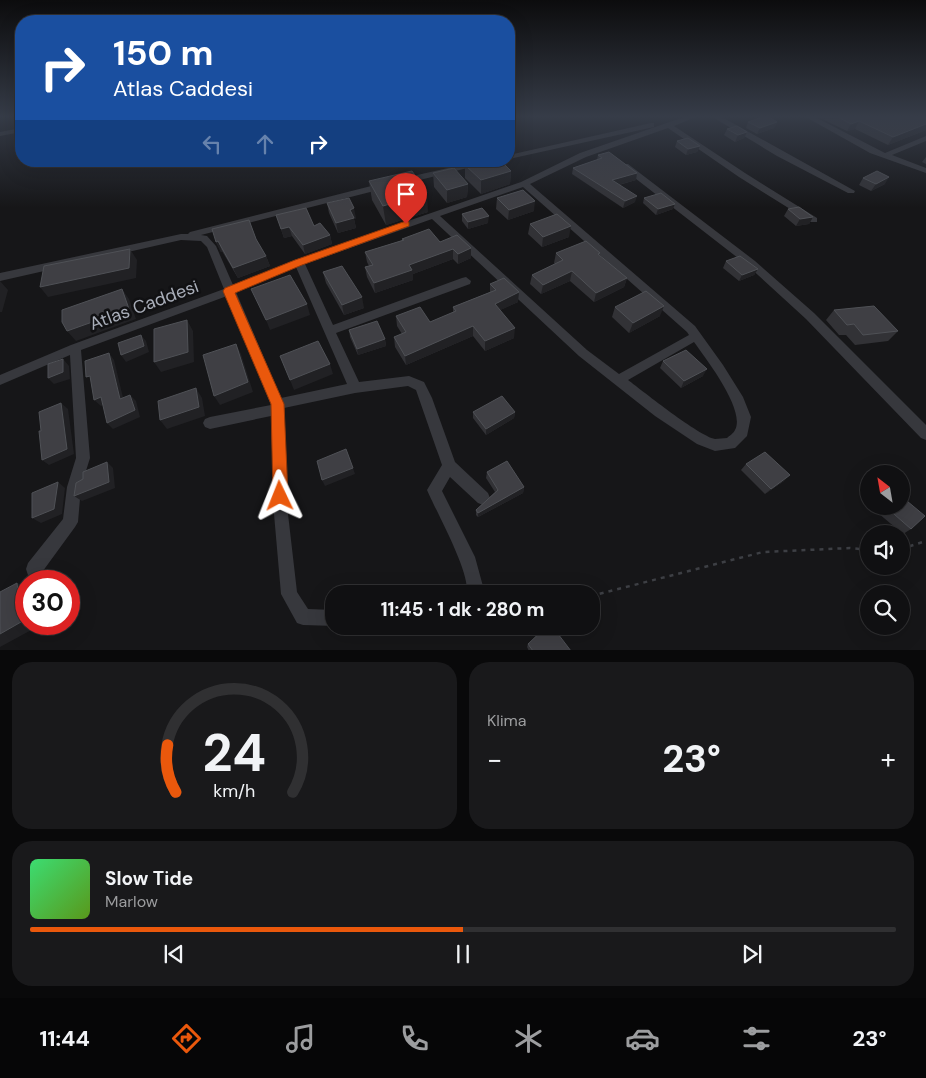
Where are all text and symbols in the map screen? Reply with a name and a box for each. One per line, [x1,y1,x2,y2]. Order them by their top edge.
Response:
text: 150 m [113,30,213,76]
icon: right [30,35,95,100]
text: Atlas Caddesi [113,74,253,103]
icon: left [198,130,226,158]
icon: ahead [251,130,279,158]
icon: right [304,130,332,158]
pin [385,173,427,224]
icon: arrive [392,180,420,208]
street label: Atlas Caddesi [86,274,202,336]
north arrow [860,465,910,515]
map controls [860,465,910,635]
position arrow [253,469,305,521]
button: sound [860,525,910,575]
speed limit sign: 30 [15,570,80,635]
button: search [860,585,910,635]
text: 11:45 · 1 dk · 280 m [381,597,544,622]
text: Klima [487,710,526,731]
text: 24 [203,719,266,787]
text: 23° [662,734,721,784]
text: − [487,741,502,778]
text: + [881,741,896,778]
text: km/h [213,779,256,803]
text: Slow Tide [105,866,193,891]
text: Marlow [105,891,158,912]
icon: previous [160,940,188,968]
icon: pause [449,940,477,968]
icon: next [738,940,766,968]
icon: directions [169,1021,204,1056]
icon: music [283,1021,318,1056]
icon: phone [397,1021,432,1056]
icon: climate [511,1021,546,1056]
icon: car [625,1021,660,1056]
icon: filters [739,1021,774,1056]
text: 11:44 [39,1024,90,1053]
text: 23° [852,1024,886,1053]

